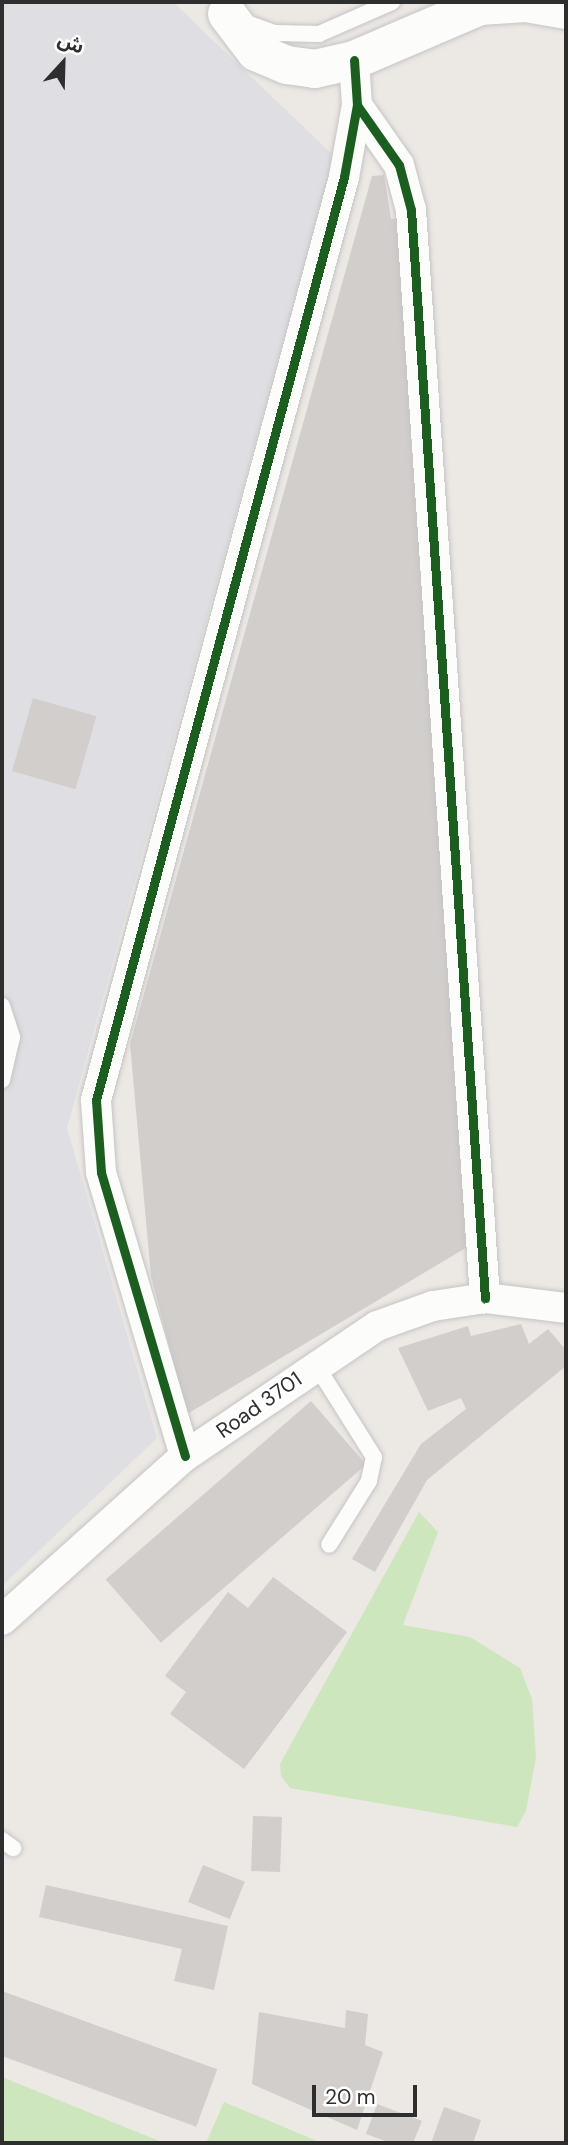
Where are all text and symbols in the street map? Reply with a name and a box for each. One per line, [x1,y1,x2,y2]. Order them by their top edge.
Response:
text: ش [54,27,88,60]
north arrow [28,28,98,98]
street label: Road 3701 [211,1366,307,1444]
scale bar [316,2072,421,2116]
text: 20 m [325,2083,376,2111]

